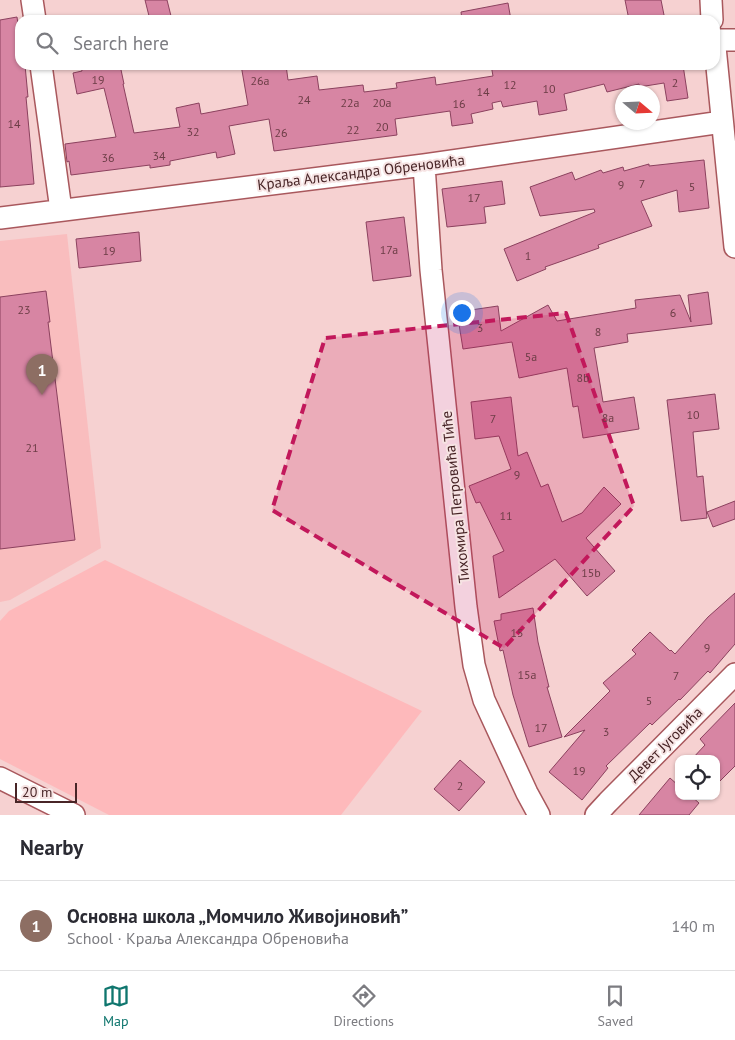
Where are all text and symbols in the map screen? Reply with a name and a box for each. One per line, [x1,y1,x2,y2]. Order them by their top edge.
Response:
search box [15,15,720,70]
icon: search [33,29,61,57]
text: Search here [73,31,169,55]
house number: 19 [91,72,105,87]
house number: 26a [250,73,270,88]
house number: 2 [672,75,678,90]
house number: 12 [503,77,517,92]
house number: 10 [542,81,556,96]
house number: 14 [476,84,490,99]
north arrow [615,85,660,130]
house number: 24 [297,92,311,107]
house number: 22a [340,95,360,110]
house number: 20a [372,95,392,110]
house number: 16 [452,96,466,111]
house number: 14 [7,116,21,131]
house number: 20 [375,119,389,134]
house number: 22 [346,122,360,137]
house number: 32 [186,124,200,139]
house number: 26 [274,125,288,140]
house number: 34 [152,148,166,163]
house number: 36 [101,150,115,165]
street label: Краља Александра Обреновића [256,150,466,194]
house number: 7 [639,176,645,191]
house number: 9 [618,177,624,192]
house number: 5 [689,179,695,194]
house number: 17 [467,190,481,205]
house number: 17a [380,242,398,257]
house number: 19 [102,243,116,258]
house number: 1 [525,248,531,263]
your location [449,300,475,326]
house number: 23 [17,302,31,317]
house number: 6 [670,305,676,320]
house number: 3 [477,320,483,335]
house number: 8 [595,324,601,339]
house number: 5a [525,349,537,364]
pin: 1 [26,354,58,395]
house number: 8b [576,370,590,385]
house number: 10 [686,407,700,422]
street label: Тихомира Петровића Тиће [437,410,473,584]
house number: 8a [602,410,614,425]
house number: 7 [490,411,496,426]
house number: 21 [25,440,39,455]
house number: 9 [514,467,520,482]
house number: 11 [499,508,513,523]
house number: 15b [581,565,601,580]
house number: 15 [510,625,524,640]
house number: 9 [704,640,710,655]
house number: 15a [517,667,537,682]
house number: 7 [673,668,679,683]
house number: 5 [646,693,652,708]
street label: Девет Југовића [624,703,706,785]
house number: 17 [534,720,548,735]
house number: 3 [603,724,609,739]
map controls [675,755,720,800]
button: locate [675,755,720,800]
house number: 19 [572,763,586,778]
house number: 2 [457,778,463,793]
scale bar [15,780,78,803]
text: 20 m [22,783,52,801]
text: Nearby [20,834,83,861]
text: Основна школа „Момчило Живојиновић” [67,904,408,928]
text: 1 [31,916,41,936]
text: 140 m [672,916,715,936]
text: School · Краља Александра Обреновића [67,928,349,948]
tab: Map [102,982,130,1030]
tab: Directions [333,982,394,1030]
tab: Saved [598,982,633,1030]

